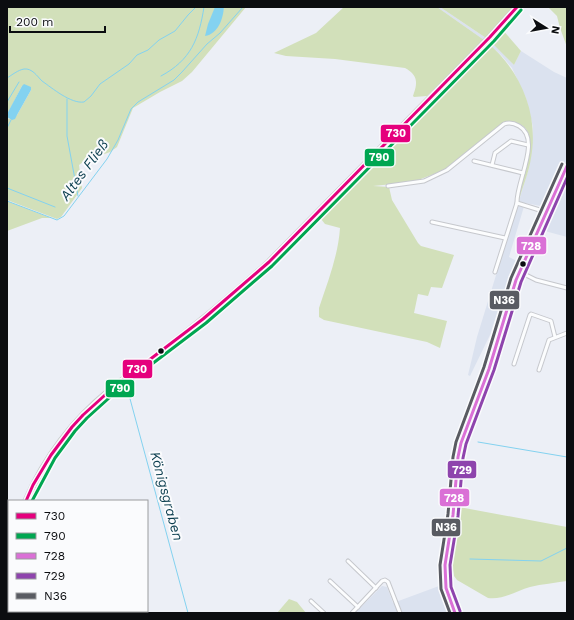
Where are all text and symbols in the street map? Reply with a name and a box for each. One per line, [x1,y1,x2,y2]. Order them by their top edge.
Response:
scale bar [10,8,105,34]
north arrow [526,8,566,48]
text: 200 m [16,15,53,29]
text: N [548,25,562,35]
line badge: 730 [380,124,411,143]
text: 730 [386,127,406,140]
water label: Altes Fließ [56,136,112,204]
line badge: 790 [364,148,395,167]
text: 790 [369,151,389,164]
line badge: 728 [516,236,547,255]
text: 728 [521,240,541,253]
unlabelled marker [518,259,528,269]
line badge: N36 [489,290,520,310]
text: N36 [493,294,515,307]
unlabelled marker [156,346,166,356]
line badge: 730 [122,359,153,379]
text: 730 [127,363,147,376]
line badge: 790 [105,379,135,398]
text: 790 [110,382,130,395]
water label: Königsgraben [147,450,187,542]
line badge: 729 [447,460,477,479]
text: 729 [452,464,472,477]
line badge: 728 [439,488,470,507]
text: 728 [444,492,464,505]
legend [8,500,148,612]
text: 730 [44,509,65,523]
line badge: N36 [431,518,461,537]
text: N36 [435,521,457,534]
text: 790 [44,529,66,543]
text: 728 [44,549,65,563]
text: 729 [44,569,65,583]
text: N36 [44,589,67,603]

